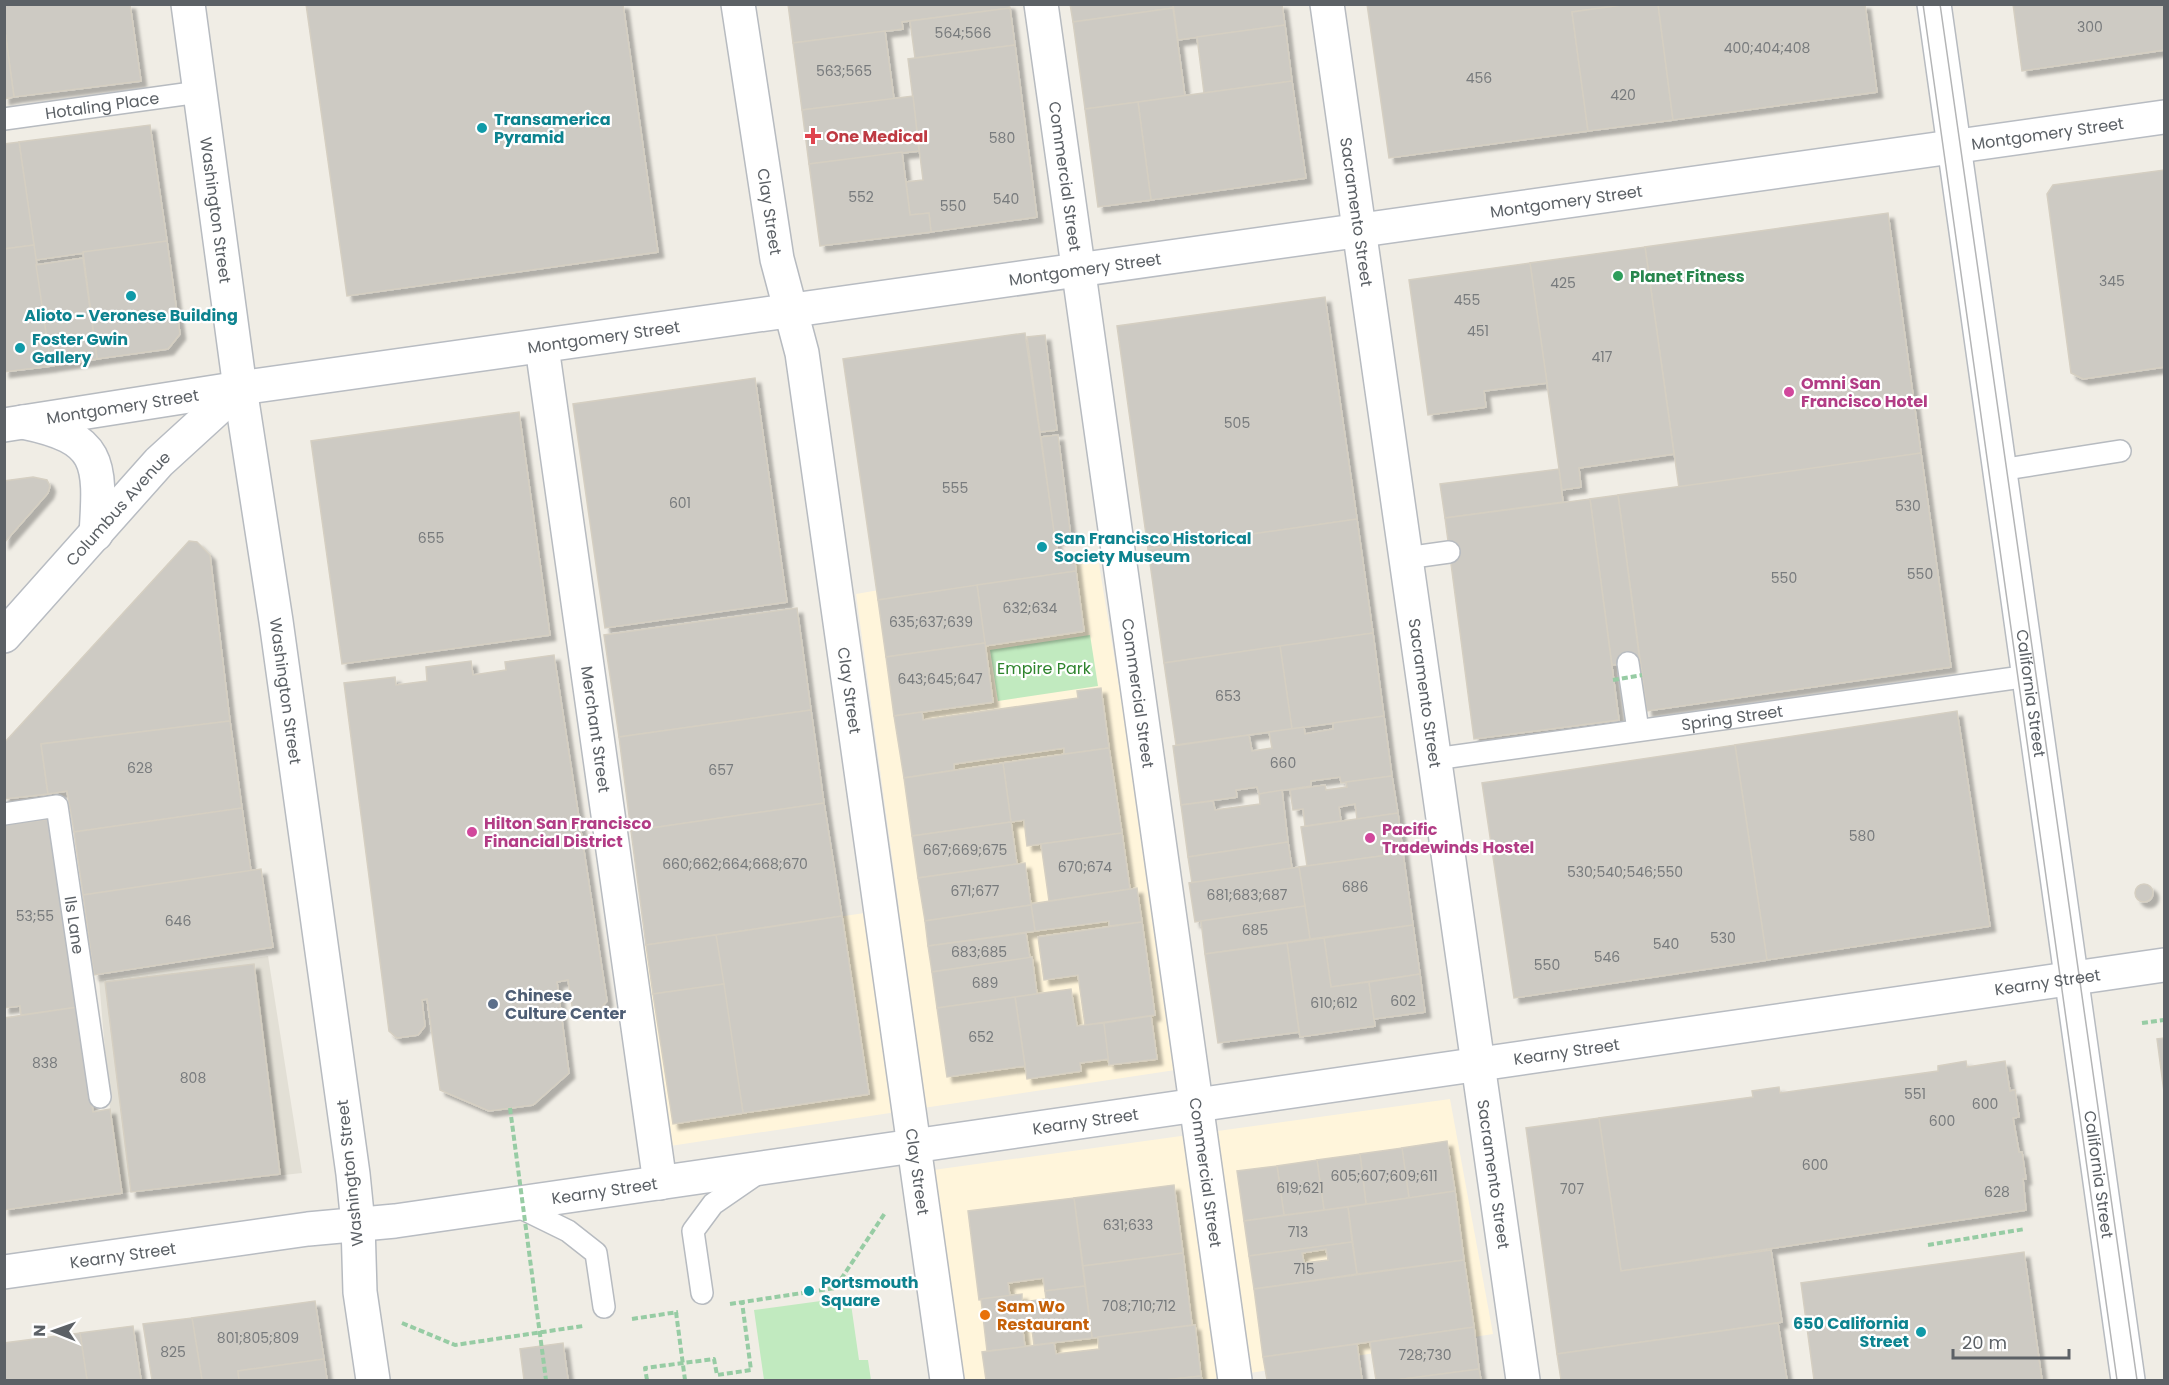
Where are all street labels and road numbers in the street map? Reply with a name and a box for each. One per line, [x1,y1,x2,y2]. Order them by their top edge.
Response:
street label: Hotaling Place [44,86,161,125]
street label: Commercial Street [1043,100,1087,253]
street label: Montgomery Street [1970,111,2125,156]
street label: Washington Street [195,135,237,285]
street label: Sacramento Street [1335,136,1379,288]
street label: Clay Street [752,167,788,257]
street label: Montgomery Street [1488,179,1644,223]
street label: Montgomery Street [1007,247,1163,291]
street label: Montgomery Street [526,315,682,359]
street label: Montgomery Street [45,383,200,430]
street label: Columbus Avenue [60,446,175,571]
street label: Washington Street [264,616,307,766]
street label: Commercial Street [1116,617,1160,770]
street label: Sacramento Street [1403,617,1447,769]
street label: California Street [2011,628,2052,759]
street label: Clay Street [832,646,867,735]
street label: Merchant Street [576,664,616,794]
street label: Spring Street [1680,699,1785,736]
street label: Ils Lane [59,895,90,956]
street label: Kearny Street [1993,963,2102,1001]
street label: Kearny Street [1512,1032,1621,1071]
street label: Commercial Street [1184,1096,1228,1249]
street label: Washington Street [331,1098,369,1248]
street label: Sacramento Street [1472,1098,1516,1251]
street label: Kearny Street [1031,1102,1140,1140]
street label: California Street [2079,1109,2119,1240]
street label: Clay Street [900,1127,935,1217]
street label: Kearny Street [550,1172,659,1210]
street label: Kearny Street [68,1236,177,1274]

